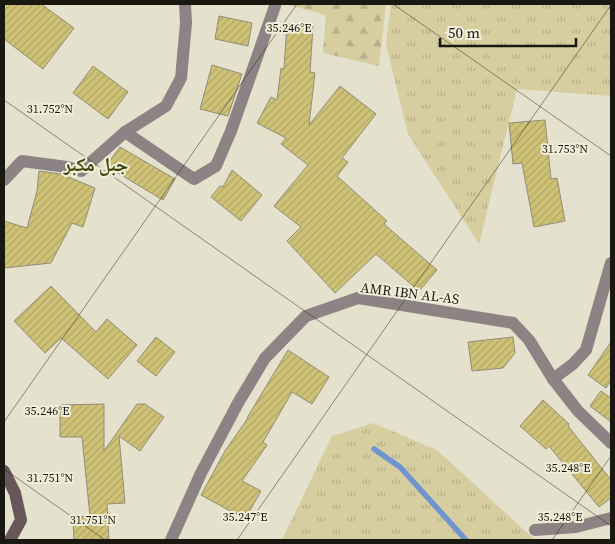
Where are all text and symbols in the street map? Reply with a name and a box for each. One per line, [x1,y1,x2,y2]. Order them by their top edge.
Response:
scale bar [440,15,576,47]
text: 35.246°E [267,20,311,36]
text: 50 m [448,22,480,43]
text: 31.752°N [27,101,73,117]
text: 31.753°N [542,141,588,157]
district label: جبل مكبر [63,151,128,177]
street label: AMR IBN AL-AS [359,277,461,309]
text: 35.246°E [25,403,69,419]
text: 35.248°E [546,460,590,476]
text: 31.751°N [27,470,73,486]
text: 35.247°E [223,509,267,525]
text: 35.248°E [538,509,582,525]
text: 31.751°N [70,512,116,528]

